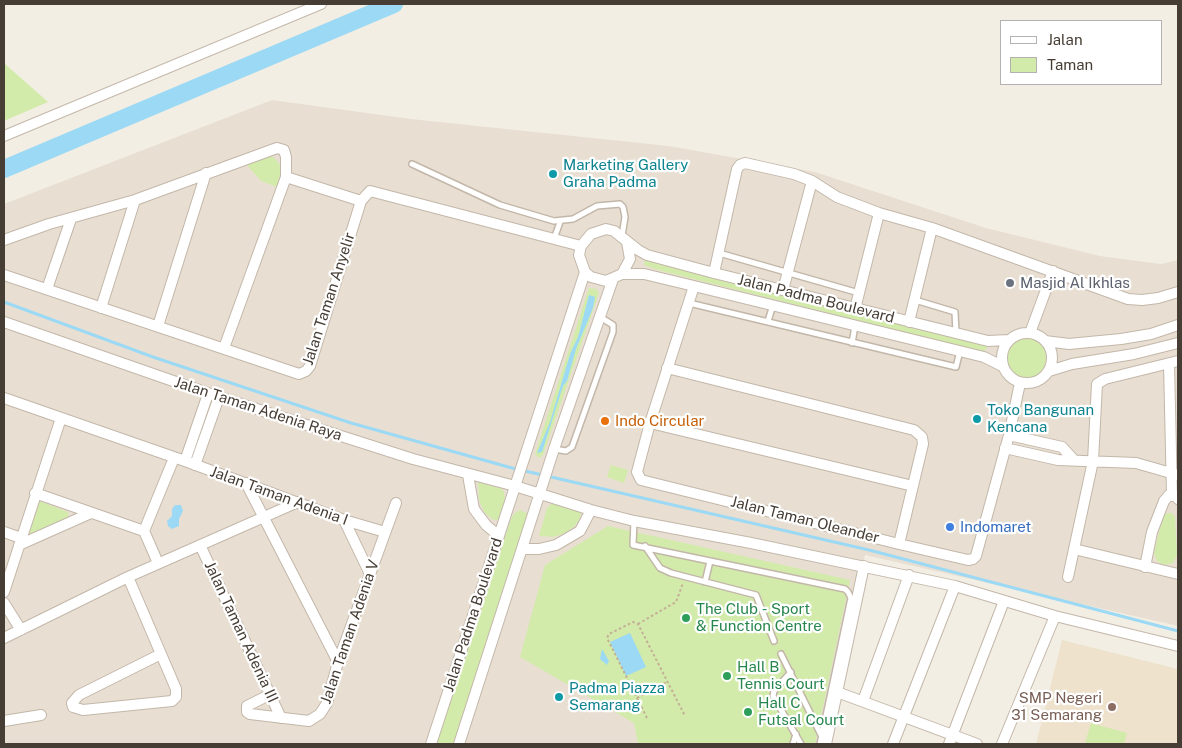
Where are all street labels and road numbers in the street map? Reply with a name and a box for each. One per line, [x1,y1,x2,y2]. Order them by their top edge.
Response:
street label: Jalan Taman Anyelir [299,230,359,368]
street label: Jalan Padma Boulevard [736,271,896,327]
street label: Jalan Taman Adenia Raya [172,373,344,445]
street label: Jalan Taman Adenia I [208,463,350,529]
street label: Jalan Taman Oleander [729,493,881,547]
street label: Jalan Padma Boulevard [440,536,506,694]
street label: Jalan Taman Adenia III [200,558,282,706]
street label: Jalan Taman Adenia V [317,558,383,706]

